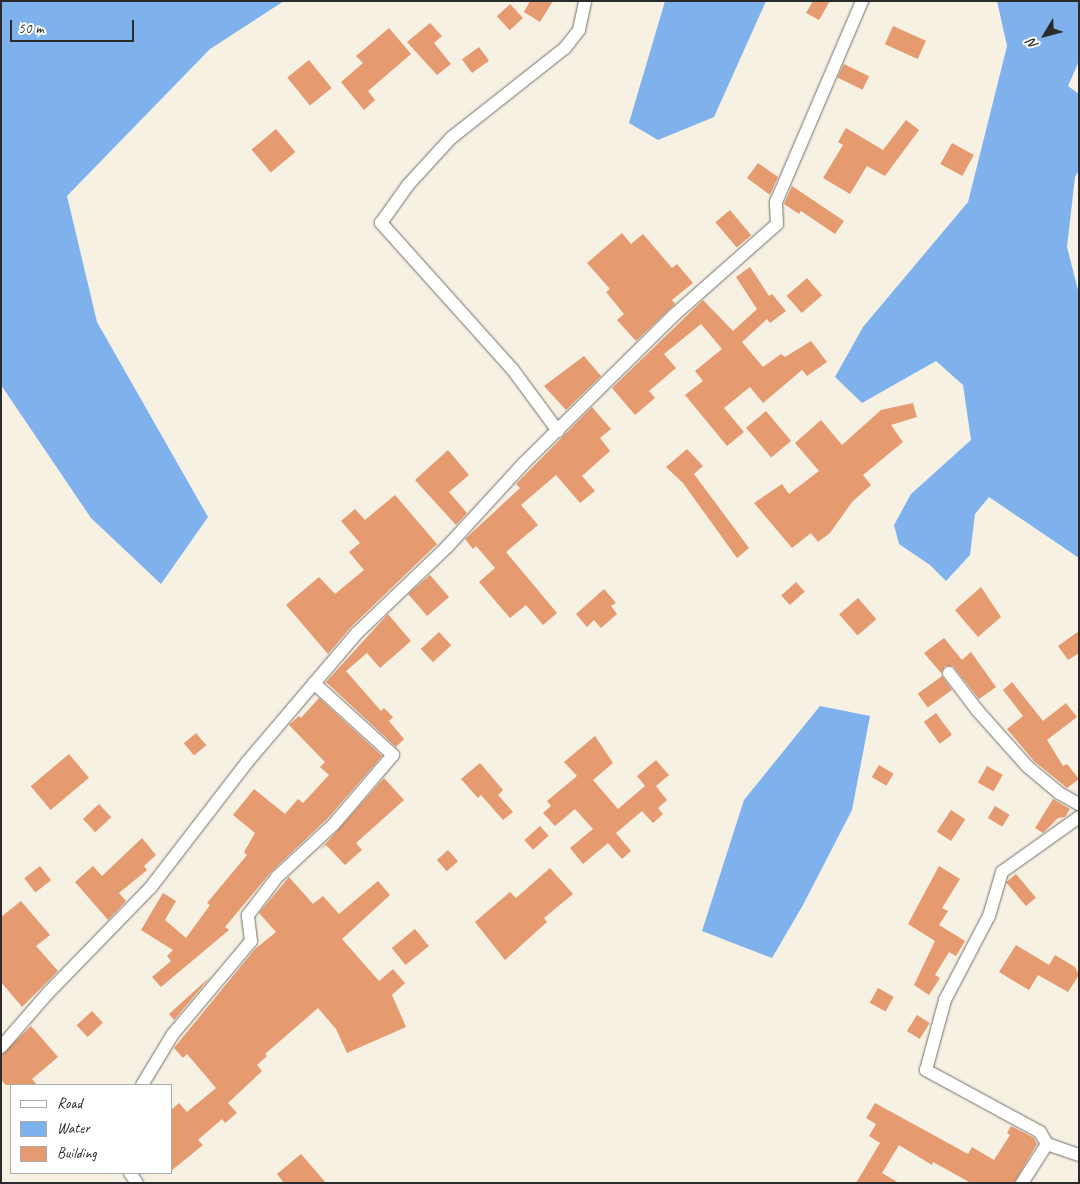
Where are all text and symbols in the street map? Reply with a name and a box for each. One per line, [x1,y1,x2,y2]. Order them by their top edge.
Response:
scale bar [12,10,136,42]
north arrow [1020,10,1070,60]
text: 50 m [18,19,44,38]
text: N [1023,36,1042,53]
legend [10,1084,172,1174]
text: Road [57,1094,82,1113]
text: Water [57,1119,90,1138]
text: Building [57,1144,96,1163]

